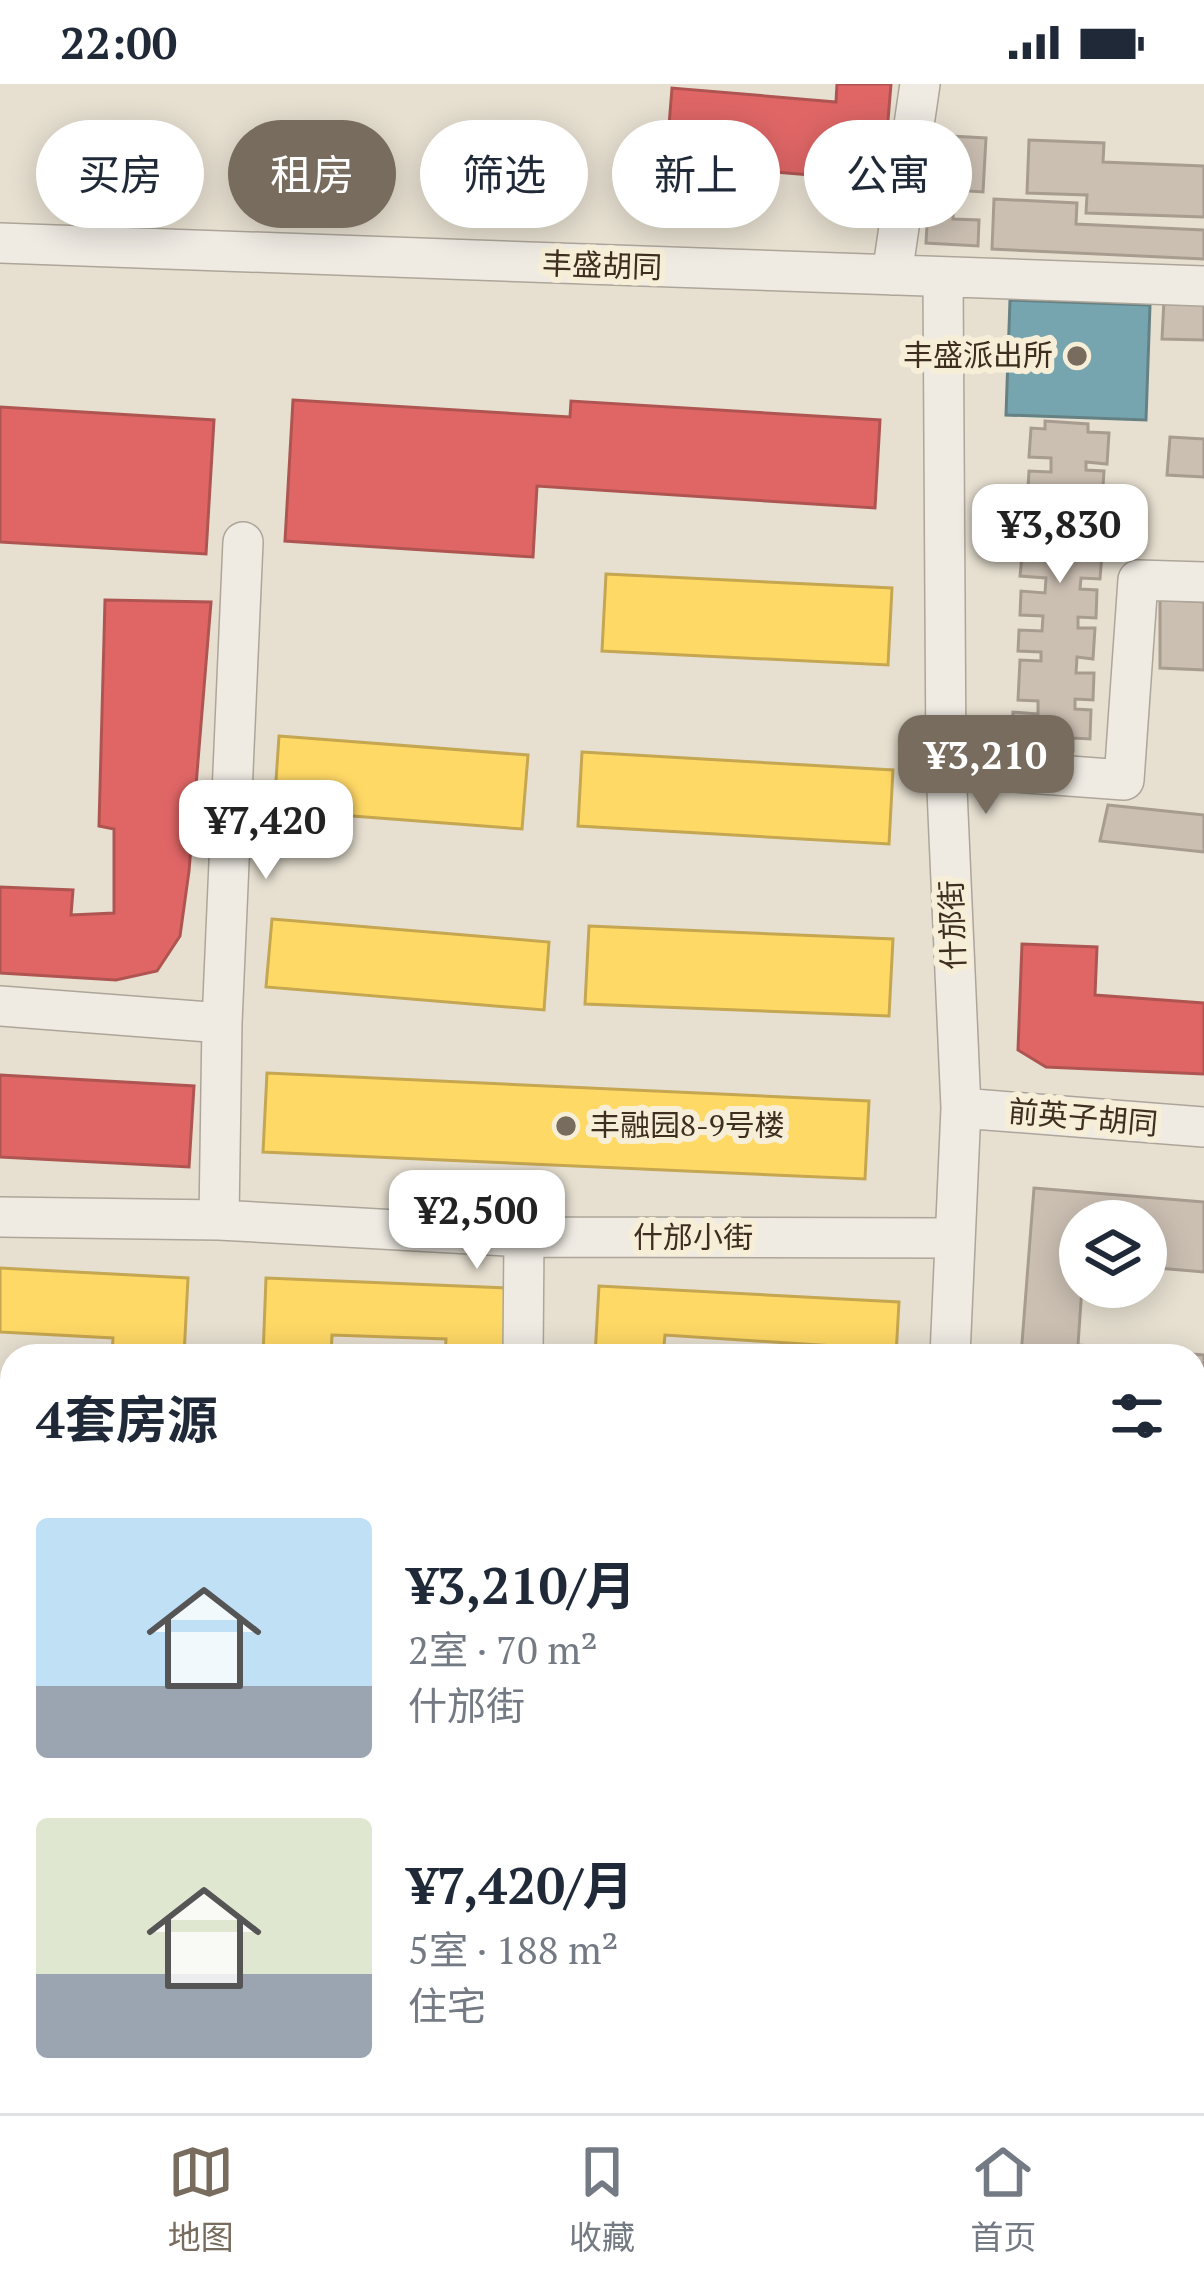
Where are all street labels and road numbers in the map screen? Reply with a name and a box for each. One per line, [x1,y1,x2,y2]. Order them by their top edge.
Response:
street label: 丰盛胡同 [541,243,663,287]
street label: 什邡街 [930,879,974,971]
street label: 前英子胡同 [1007,1091,1160,1143]
street label: 什邡小街 [633,1217,753,1257]

